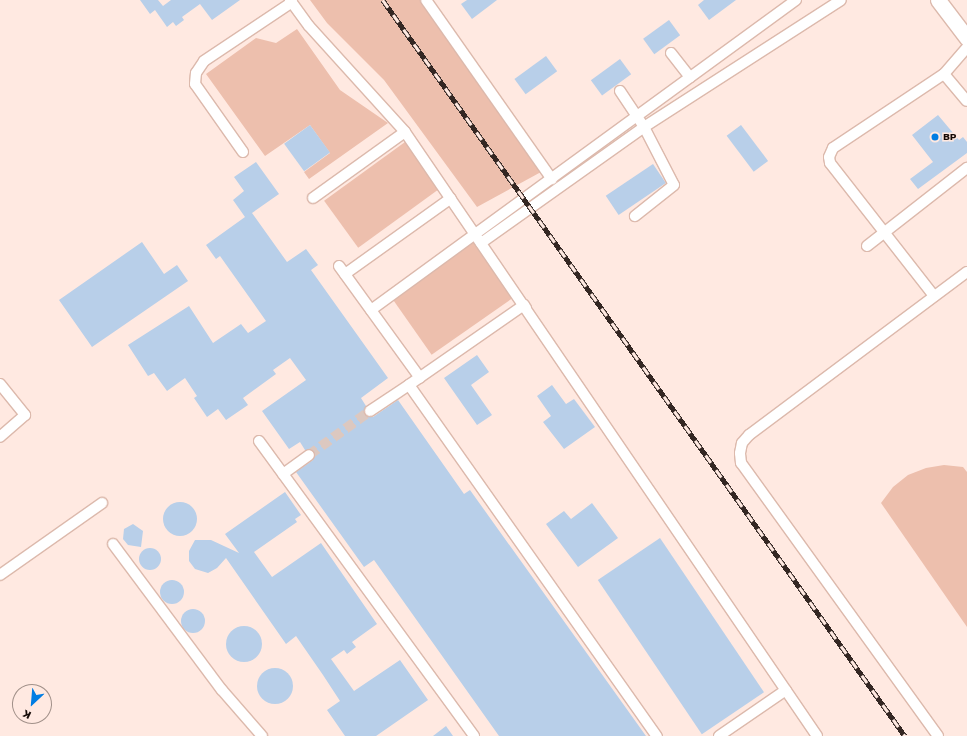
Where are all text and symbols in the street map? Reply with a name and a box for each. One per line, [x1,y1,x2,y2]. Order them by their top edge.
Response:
place label: BP [943,131,957,143]
marker: BP [930,132,940,142]
north arrow [12,684,52,724]
text: K [21,707,33,722]

